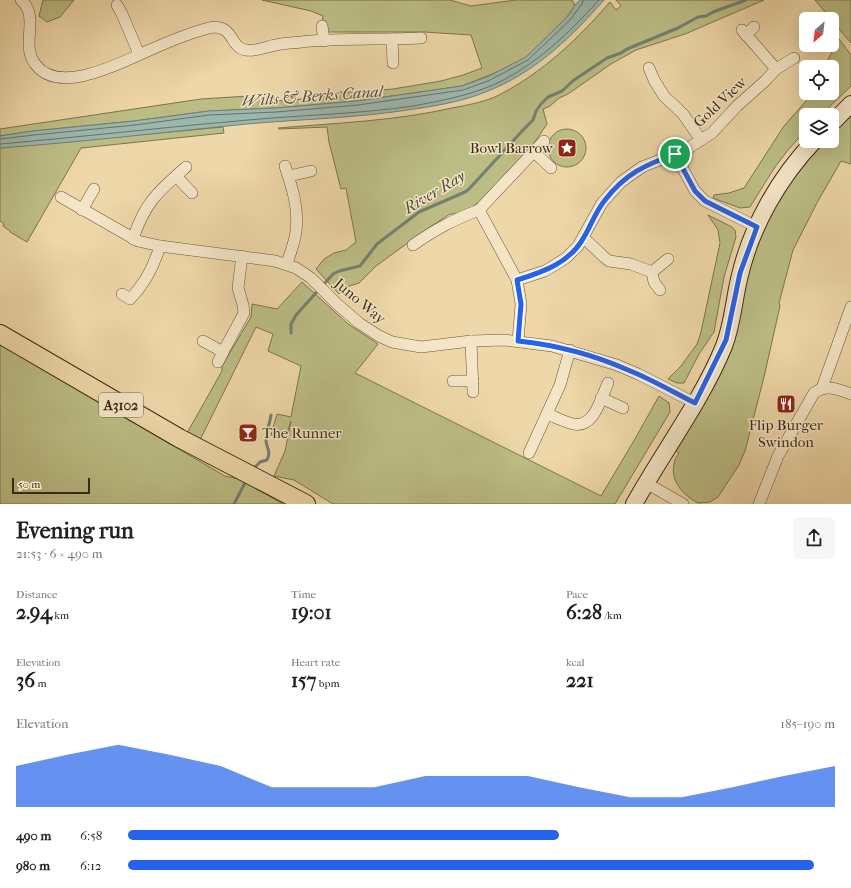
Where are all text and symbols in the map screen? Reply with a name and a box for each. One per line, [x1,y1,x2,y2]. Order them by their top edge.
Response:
north arrow [799,12,839,52]
map controls [799,12,839,148]
button: locate [799,60,839,100]
street label: Gold View [690,72,751,131]
water label: Wilts & Berks Canal [241,81,385,110]
button: layers [799,108,839,148]
place icon: Bowl Barrow [556,137,578,159]
pin [658,137,692,171]
place label: Bowl Barrow [470,139,554,157]
icon: arrive [664,143,686,165]
water label: River Ray [399,166,468,218]
street label: Juno Way [330,274,390,328]
road number: A3102 [99,393,143,417]
restaurant icon: Flip Burger Swindon [775,393,797,415]
place label: Flip Burger Swindon [749,416,824,451]
bar icon: The Runner [237,422,259,444]
place label: The Runner [262,424,342,442]
scale bar [12,476,90,495]
text: 50 m [18,478,40,491]
button: share [793,517,835,559]
text: Evening run [16,518,134,544]
text: 21:53 · 6 × 490 m [16,546,103,561]
text: Distance [16,588,57,601]
text: Time [291,588,316,601]
text: Pace [566,588,588,601]
text: 2.94 [16,601,52,624]
text: 19:01 [291,601,332,624]
text: 6:28 [566,601,602,624]
text: km [52,609,69,622]
text: /km [602,609,622,622]
text: Elevation [16,656,60,669]
text: Heart rate [291,656,340,669]
text: kcal [566,656,585,669]
text: 36 [16,669,35,692]
text: 157 [291,669,316,692]
text: 221 [566,669,594,692]
text: m [35,677,47,690]
text: bpm [316,677,340,690]
text: Elevation [16,716,69,731]
text: 185–190 m [780,716,835,731]
text: 490 m [16,828,51,843]
text: 6:58 [80,828,102,843]
text: 980 m [16,858,50,873]
text: 6:12 [80,858,102,873]

